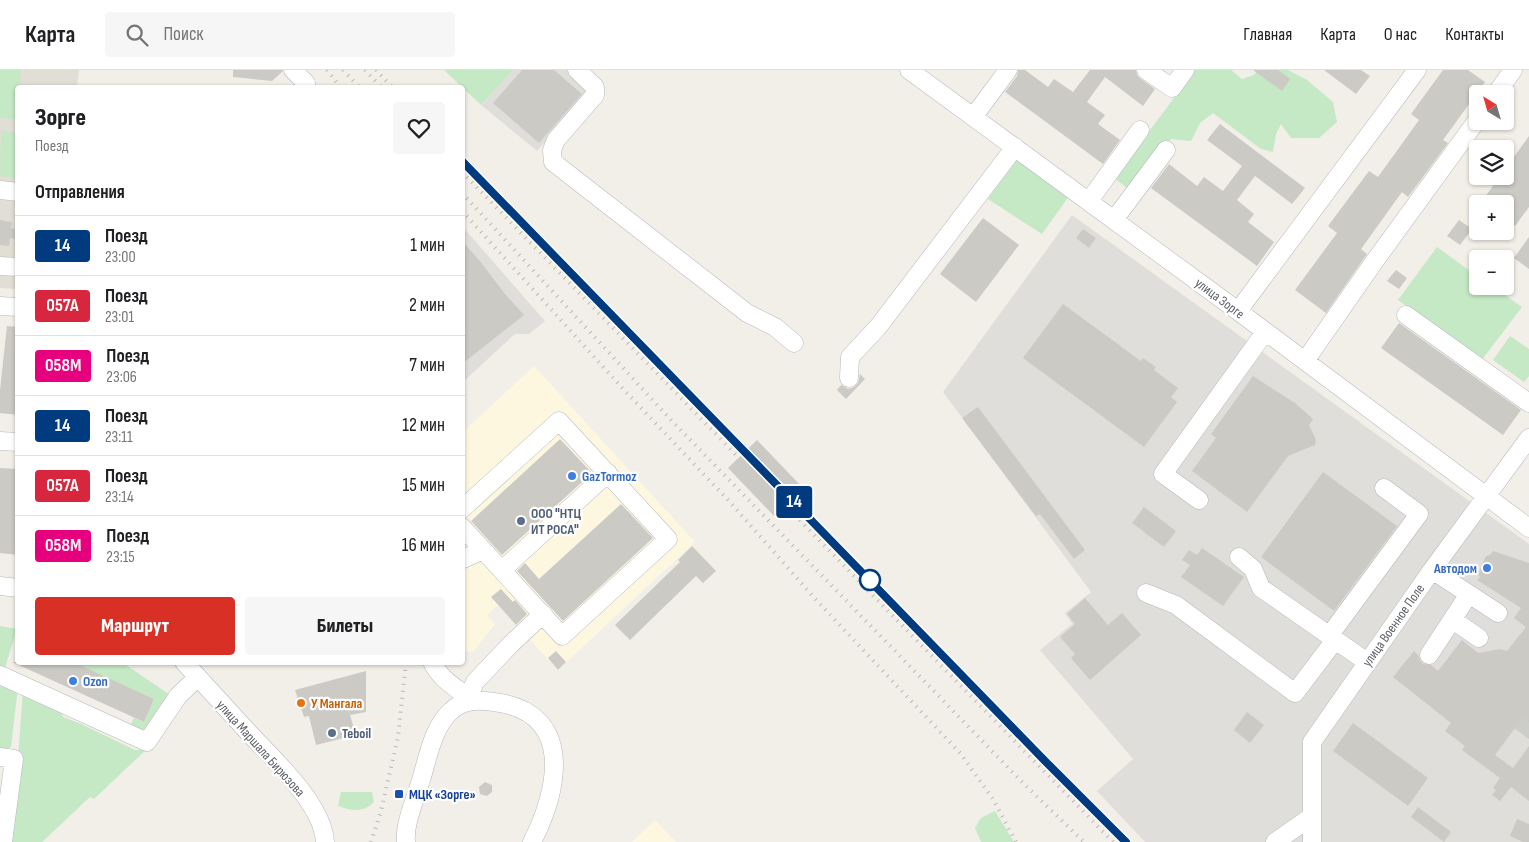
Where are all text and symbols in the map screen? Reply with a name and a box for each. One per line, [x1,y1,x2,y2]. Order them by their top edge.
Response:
search box [105,12,455,57]
text: Карта [25,20,75,49]
icon: search [123,21,151,49]
text: Поиск [163,23,204,46]
text: Главная [1243,24,1292,45]
text: Карта [1320,24,1356,45]
text: О нас [1384,24,1417,45]
text: Контакты [1445,24,1504,45]
north arrow [1469,85,1514,130]
map controls [1469,85,1514,295]
button: heart [393,102,445,154]
text: Зорге [35,103,86,132]
text: Поезд [35,137,68,156]
button: layers [1469,140,1514,185]
text: Отправления [35,181,125,204]
button: + [1469,195,1514,240]
text: Поезд [105,225,148,248]
text: 1 мин [410,234,445,257]
text: 14 [55,235,70,256]
text: 23:00 [105,248,136,267]
button: − [1469,250,1514,295]
street label: улица Зорге [1192,274,1248,323]
text: Поезд [105,285,148,308]
text: 2 мин [409,294,445,317]
text: 057А [46,295,79,316]
text: 23:01 [105,308,134,327]
text: Поезд [106,345,149,368]
text: 7 мин [409,354,445,377]
text: 058М [45,355,81,376]
text: 23:06 [106,368,137,387]
text: Поезд [105,405,148,428]
text: 12 мин [402,414,445,437]
text: 14 [55,415,70,436]
text: 23:11 [105,428,133,447]
text: Поезд [105,465,148,488]
place label: GazTormoz [582,468,637,485]
marker: GazTormoz [566,470,578,482]
text: 15 мин [403,474,445,497]
text: 057А [46,475,79,496]
line badge: 14 [772,486,816,518]
text: 23:14 [105,488,134,507]
text: 14 [786,491,802,512]
place label: ООО "НТЦ ИТ РОСА" [531,505,581,538]
marker: ООО "НТЦ ИТ РОСА" [515,515,527,527]
text: Поезд [106,525,149,548]
text: 16 мин [402,534,445,557]
text: 058М [45,535,81,556]
text: 23:15 [106,548,135,567]
place label: Автодом [1433,560,1477,577]
marker: Автодом [1481,562,1493,574]
unlabelled marker [859,569,881,591]
street label: улица Военное Поле [1359,581,1428,670]
button: Маршрут [35,597,235,655]
button: Билеты [245,597,445,655]
place label: Ozon [83,673,108,690]
marker: Ozon [67,675,79,687]
place label: У Мангала [311,695,363,712]
street label: улица Маршала Бирюзова [213,697,308,800]
marker: У Мангала [295,697,307,709]
place label: Teboil [342,725,371,742]
marker: Teboil [326,727,338,739]
place label: МЦК «Зорге» [409,786,476,803]
marker: МЦК «Зорге» [393,788,405,800]

